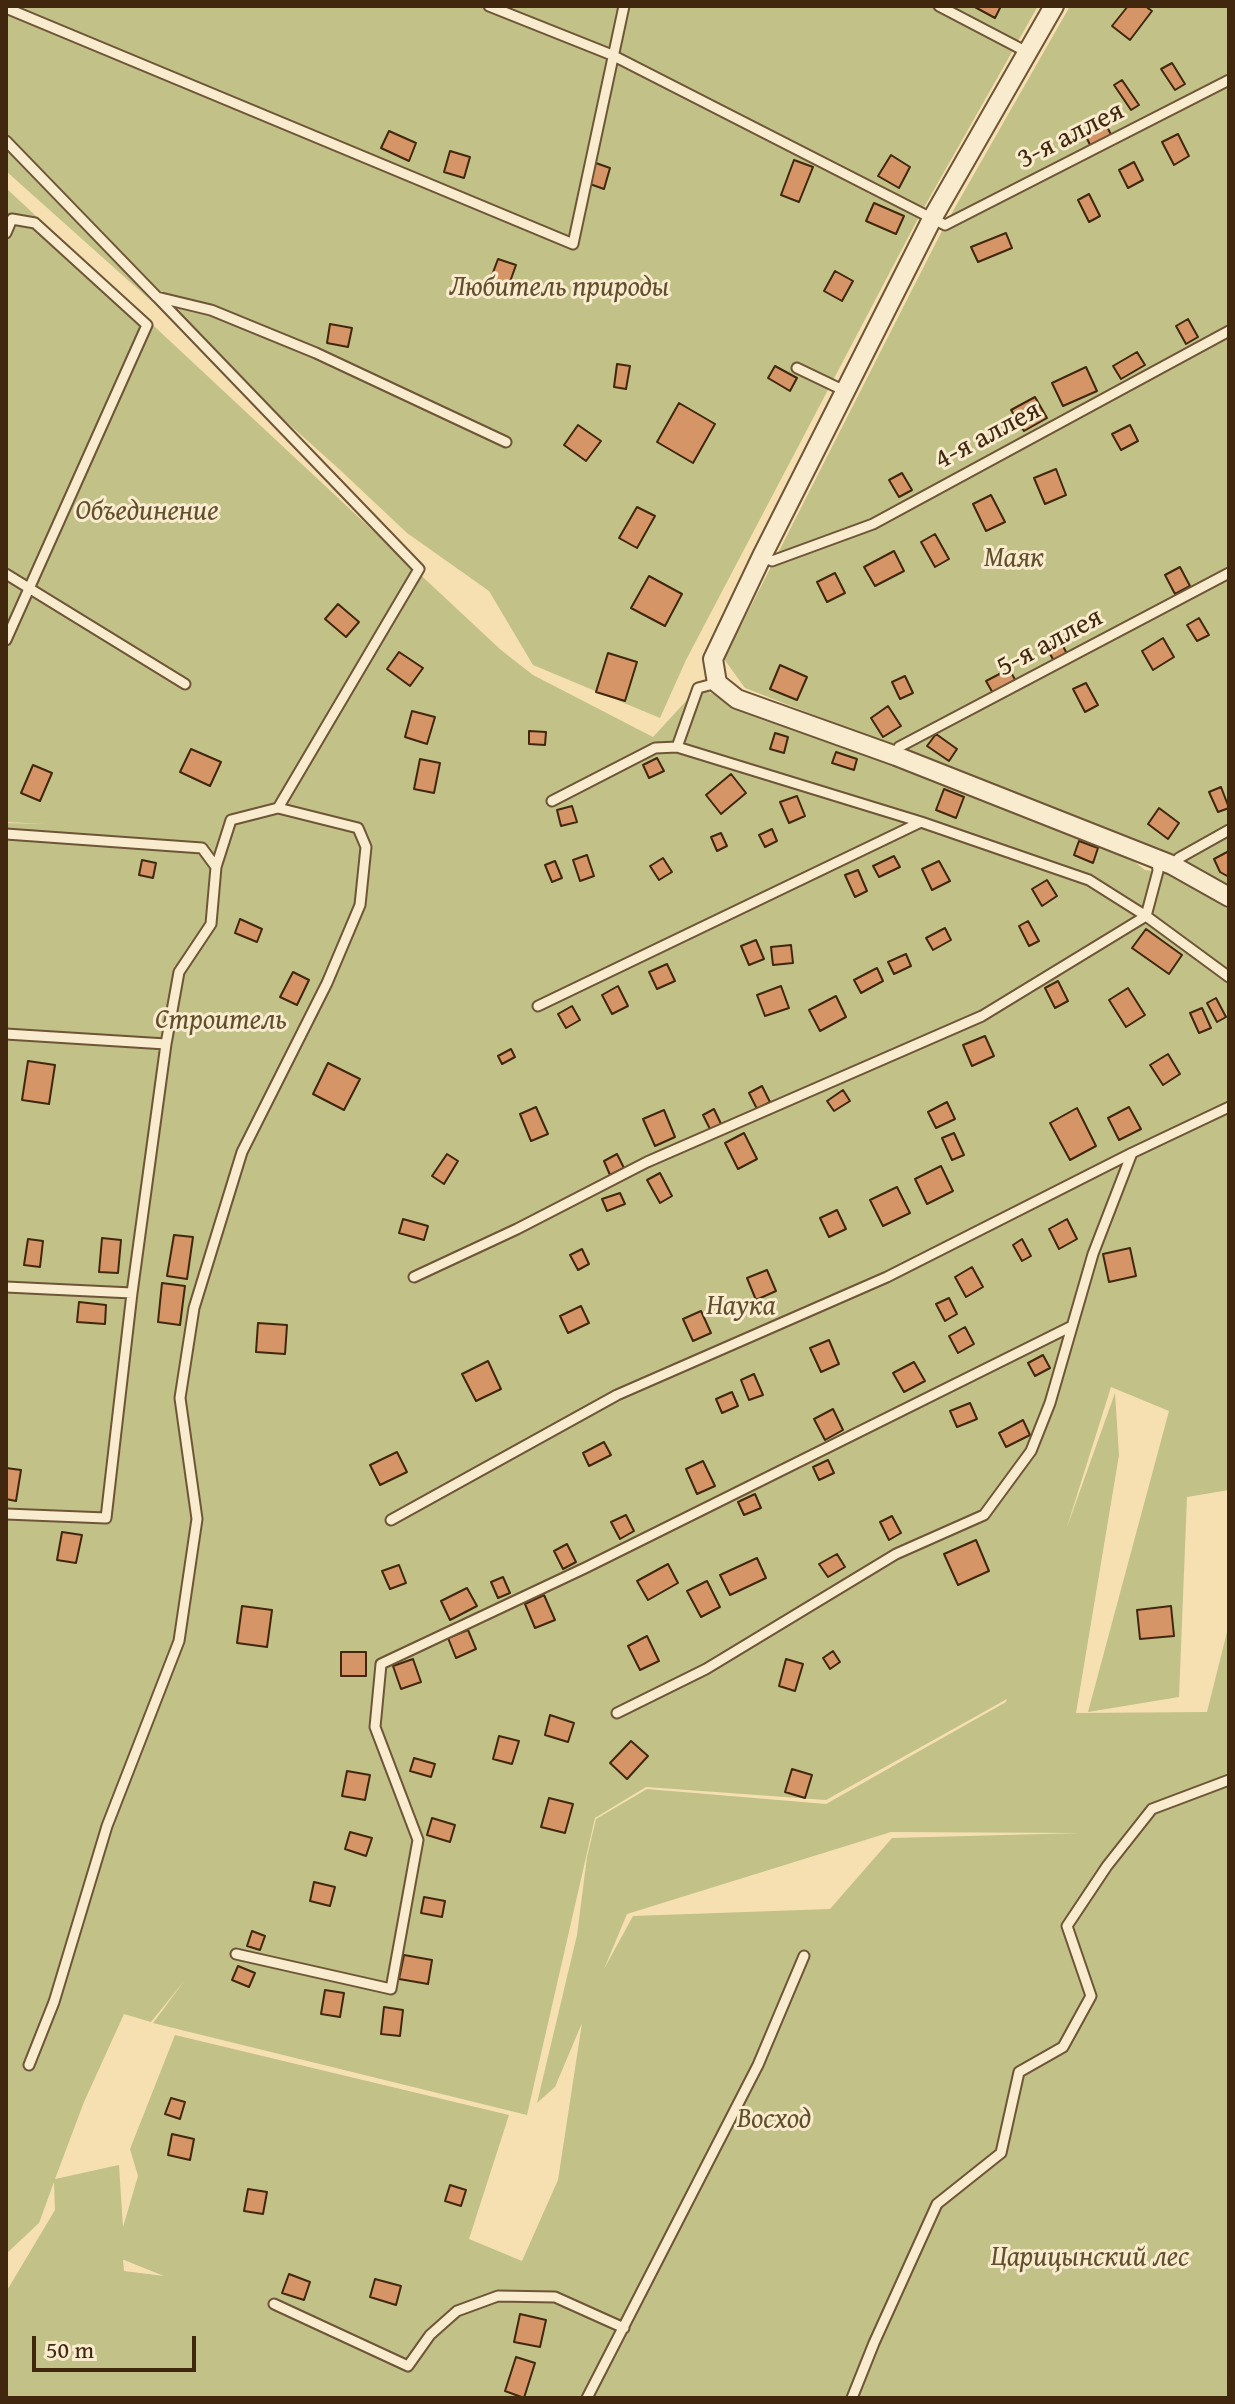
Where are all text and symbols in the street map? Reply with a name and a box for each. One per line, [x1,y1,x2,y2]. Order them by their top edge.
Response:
street label: 3-я аллея [1012,95,1130,177]
park label: Любитель природы [449,271,669,305]
street label: 4-я аллея [929,394,1047,478]
park label: Объединение [75,495,219,529]
park label: Маяк [984,542,1044,576]
street label: 5-я аллея [991,601,1109,685]
park label: Строитель [155,1004,287,1038]
park label: Наука [706,1290,776,1324]
park label: Восход [737,2103,811,2137]
park label: Царицынский лес [991,2241,1189,2275]
scale bar [36,2320,200,2370]
text: 50 m [46,2332,94,2367]

